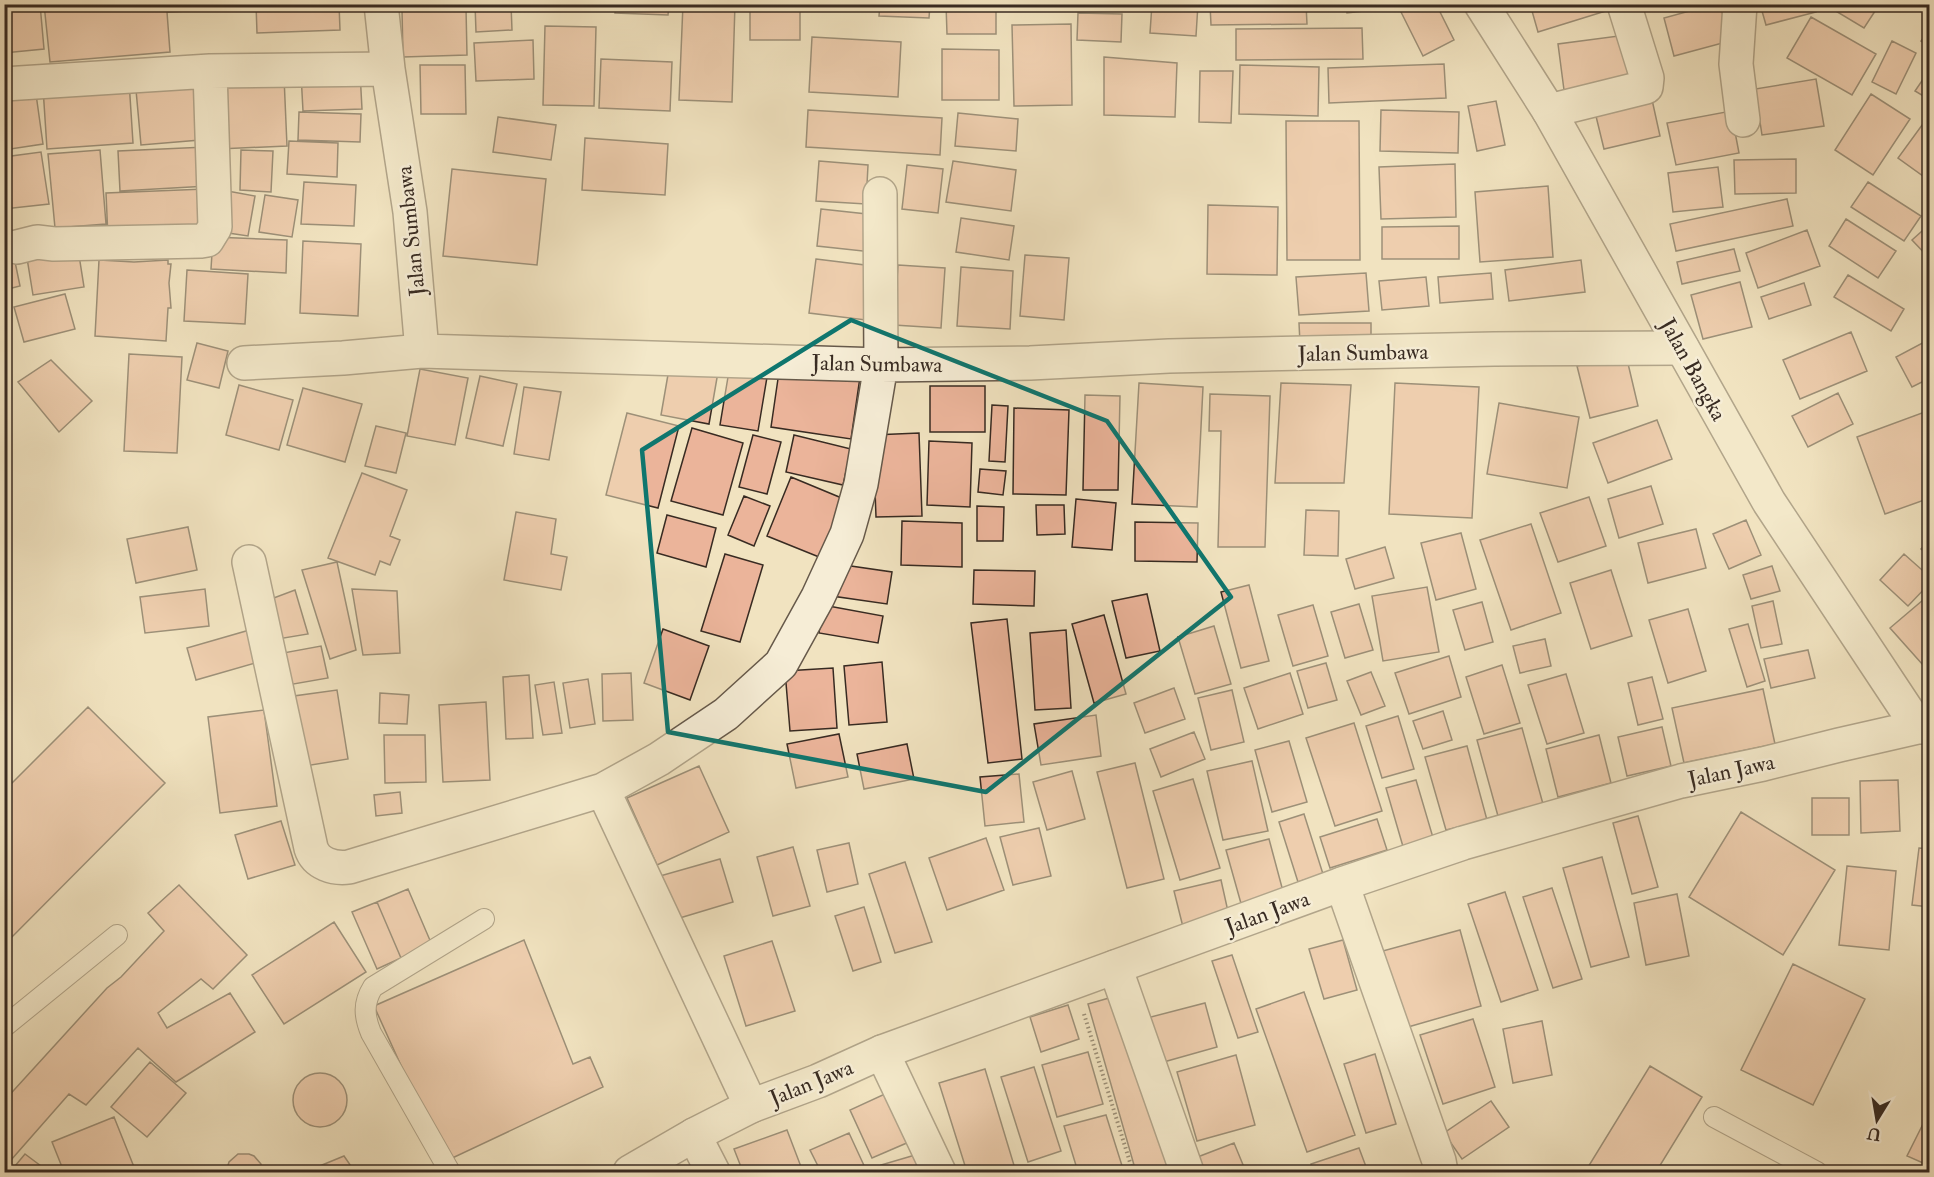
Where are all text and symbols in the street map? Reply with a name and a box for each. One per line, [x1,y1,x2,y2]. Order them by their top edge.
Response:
street label: Jalan Sumbawa [390,163,432,298]
street label: Jalan Bangka [1653,312,1733,427]
street label: Jalan Sumbawa [1296,338,1430,368]
street label: Jalan Sumbawa [810,349,944,379]
street label: Jalan Jawa [1684,748,1778,794]
street label: Jalan Jawa [1220,884,1314,941]
street label: Jalan Jawa [764,1053,858,1113]
north arrow [1847,1090,1907,1150]
text: U [1865,1123,1883,1145]

